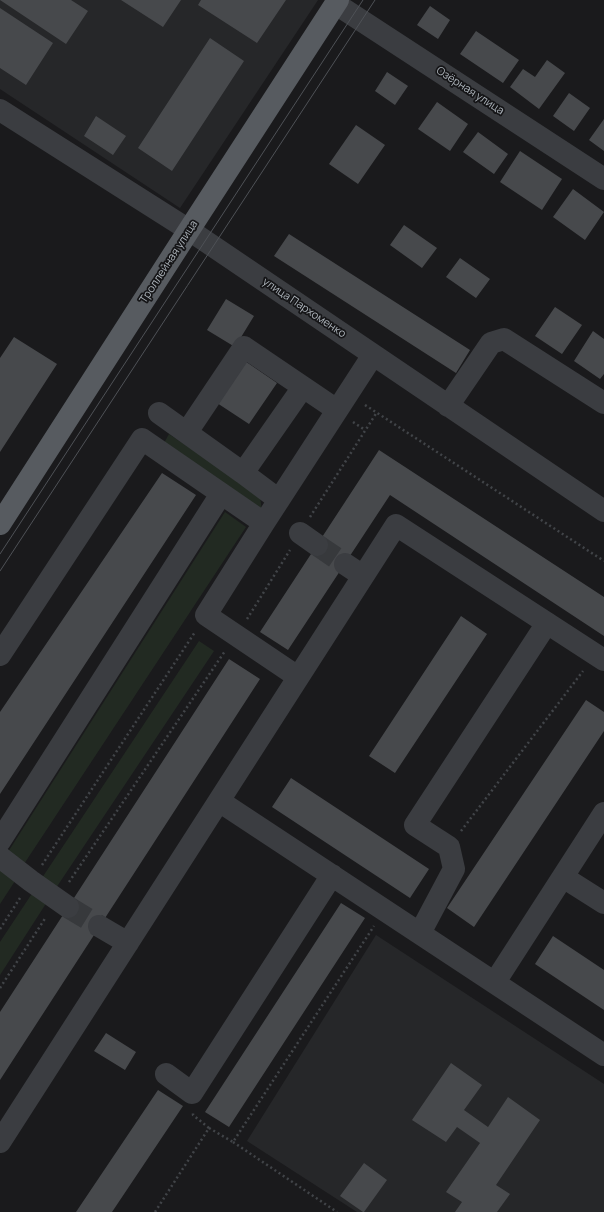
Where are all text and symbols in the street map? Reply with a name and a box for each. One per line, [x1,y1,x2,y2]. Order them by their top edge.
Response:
street label: Озёрная улица [434,64,506,118]
street label: Троллейная улица [137,218,201,306]
street label: улица Пархоменко [260,275,348,341]

